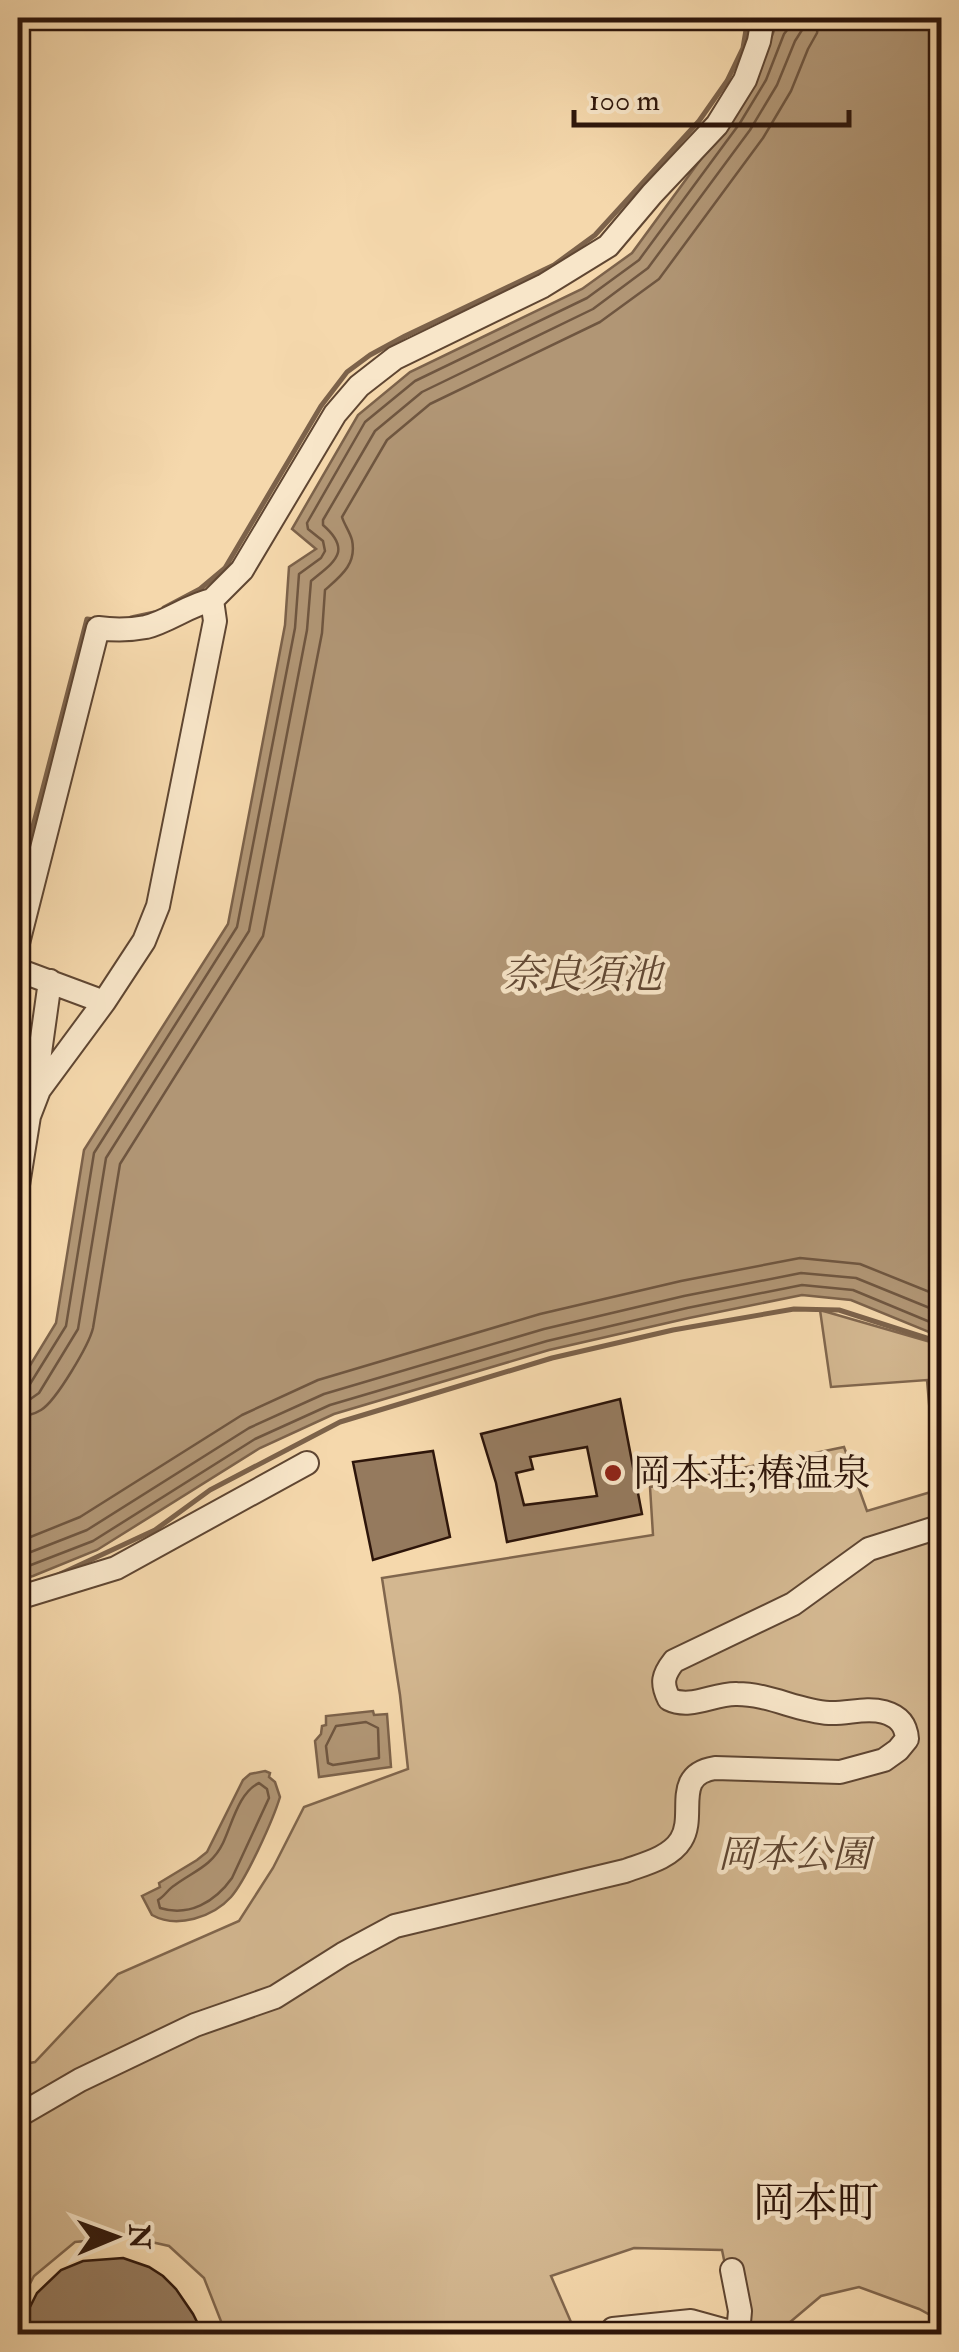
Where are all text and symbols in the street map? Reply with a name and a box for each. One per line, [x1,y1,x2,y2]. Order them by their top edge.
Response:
scale bar [574,65,849,127]
text: 100 m [589,82,660,119]
water label: 奈良須池 [502,950,666,1001]
place label: 岡本荘;椿温泉 [633,1450,871,1498]
marker: 岡本荘;椿温泉 [602,1462,624,1484]
park label: 岡本公園 [718,1831,876,1879]
district label: 岡本町 [753,2178,879,2230]
north arrow [65,2187,165,2287]
text: N [121,2223,156,2250]

